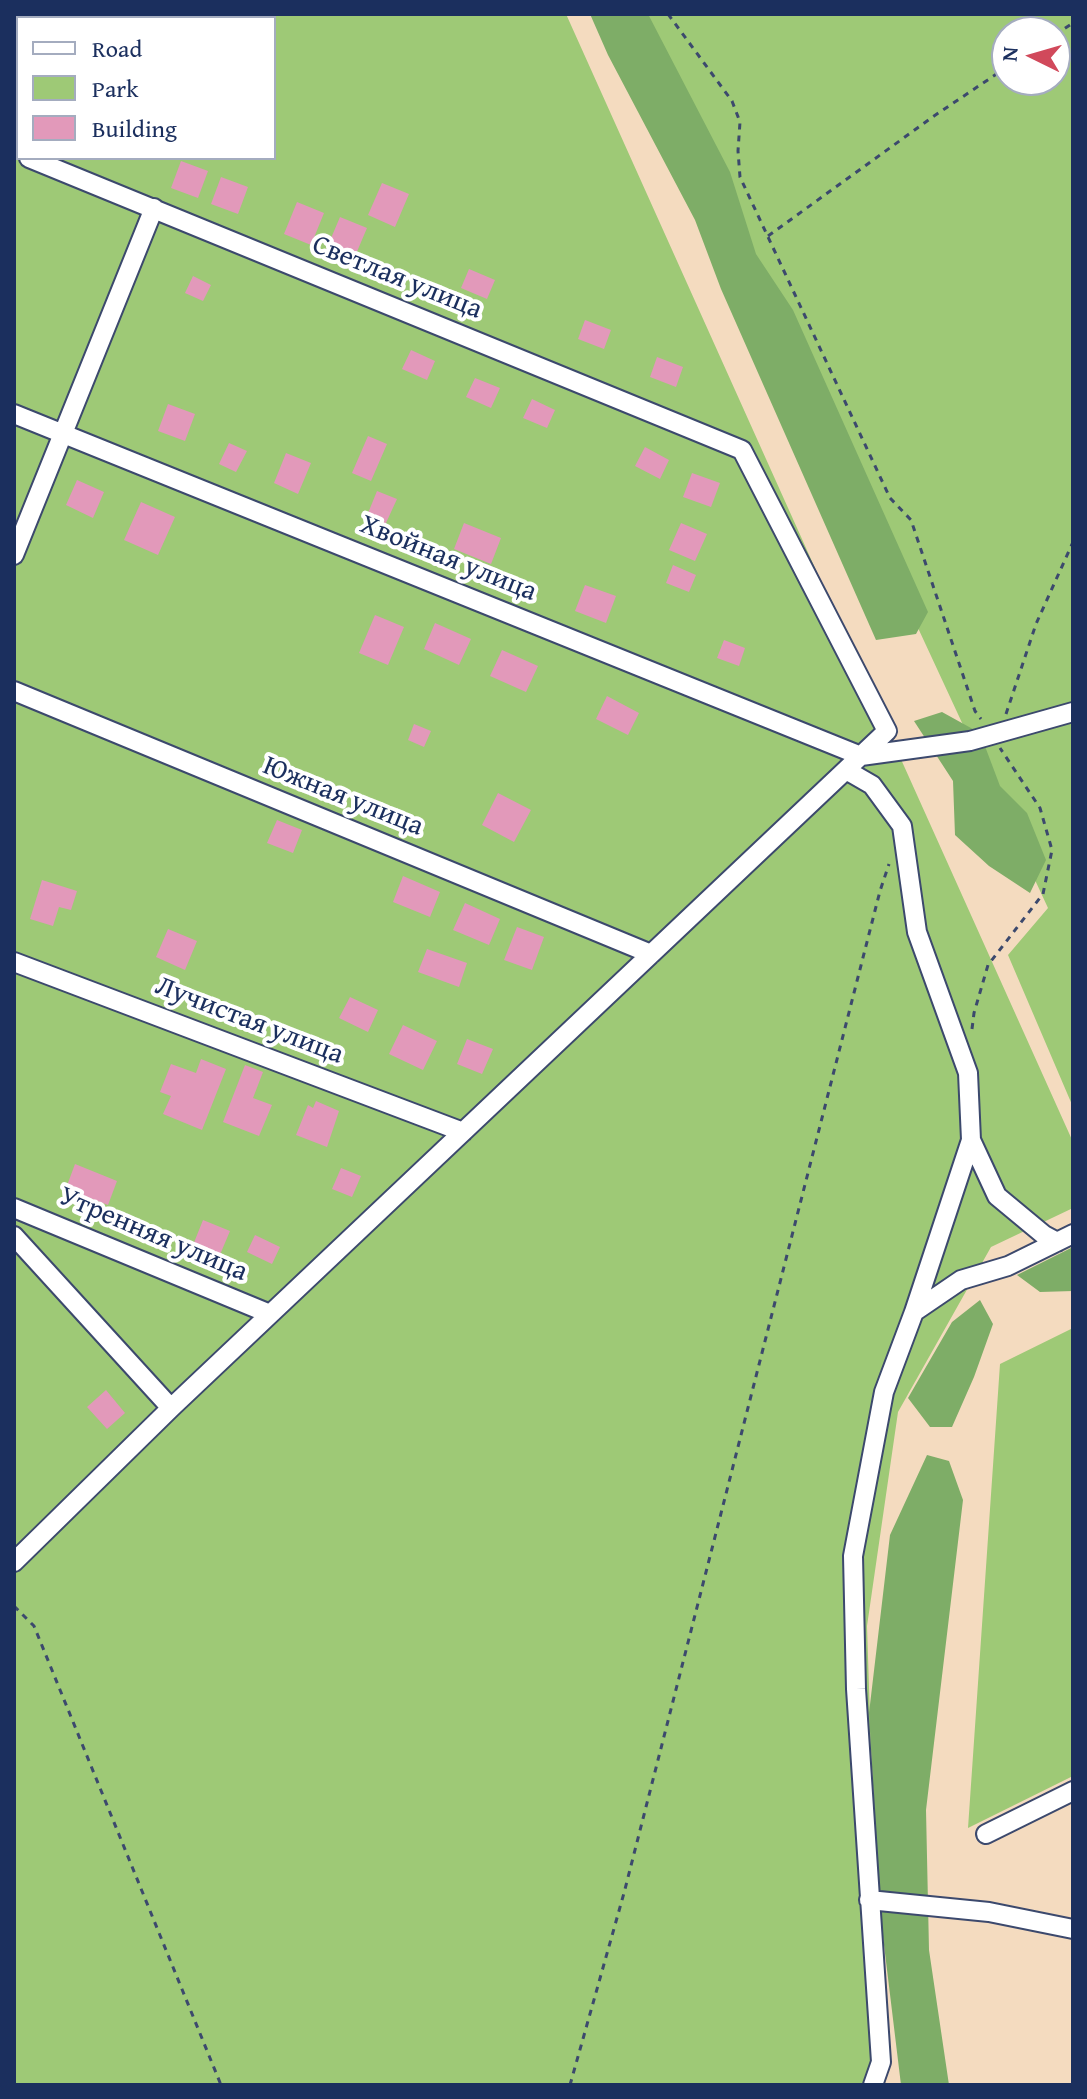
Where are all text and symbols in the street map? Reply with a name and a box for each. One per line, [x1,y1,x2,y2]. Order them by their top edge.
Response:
legend [16,16,276,160]
north arrow [991,16,1071,96]
text: Road [92,31,142,66]
text: N [993,45,1026,63]
text: Park [92,71,138,106]
text: Building [92,111,177,146]
street label: Светлая улица [307,229,487,327]
street label: Хвойная улица [355,508,541,610]
street label: Южная улица [258,750,428,844]
street label: Лучистая улица [150,970,348,1072]
street label: Утренняя улица [54,1180,252,1290]

